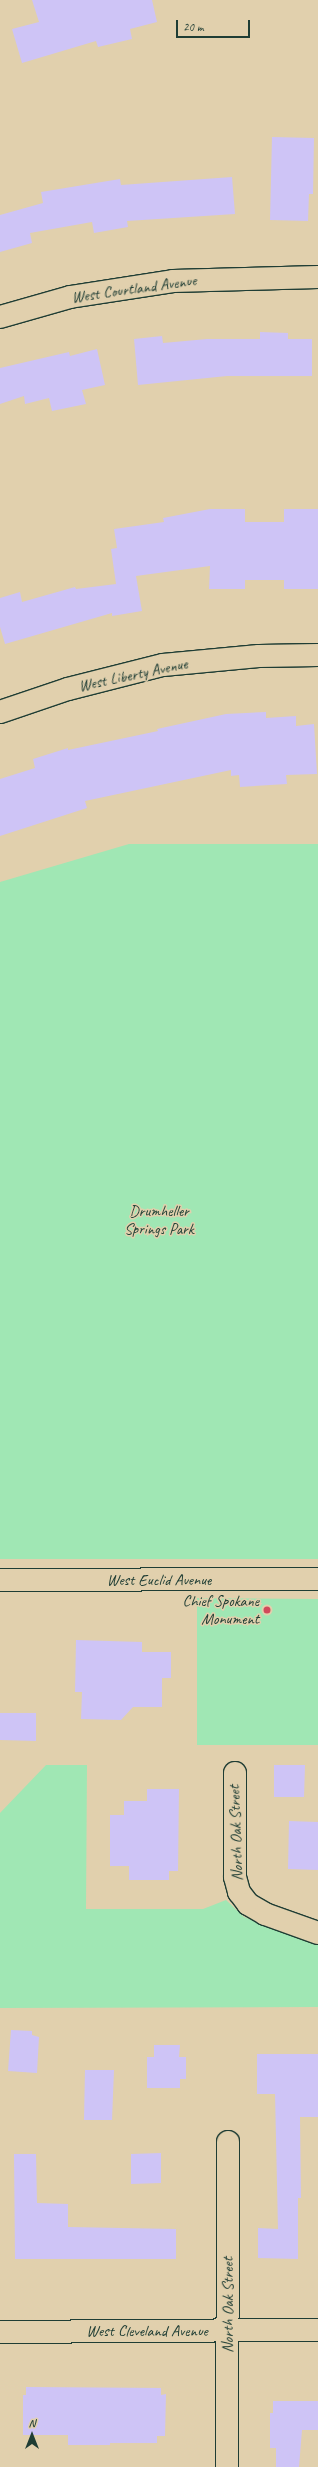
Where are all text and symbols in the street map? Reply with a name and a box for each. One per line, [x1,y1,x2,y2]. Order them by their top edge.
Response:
scale bar [178,12,252,38]
text: 20 m [183,19,203,35]
street label: West Courtland Avenue [71,271,197,307]
street label: West Liberty Avenue [77,654,189,696]
park label: Drumheller Springs Park [124,1201,194,1239]
street label: West Euclid Avenue [107,1570,211,1590]
place label: Chief Spokane Monument [183,1591,259,1629]
marker: Chief Spokane Monument [262,1605,272,1615]
street label: North Oak Street [225,1784,247,1882]
street label: North Oak Street [218,2257,238,2353]
street label: West Cleveland Avenue [87,2321,207,2341]
north arrow [12,2415,52,2455]
text: N [29,2416,35,2430]

